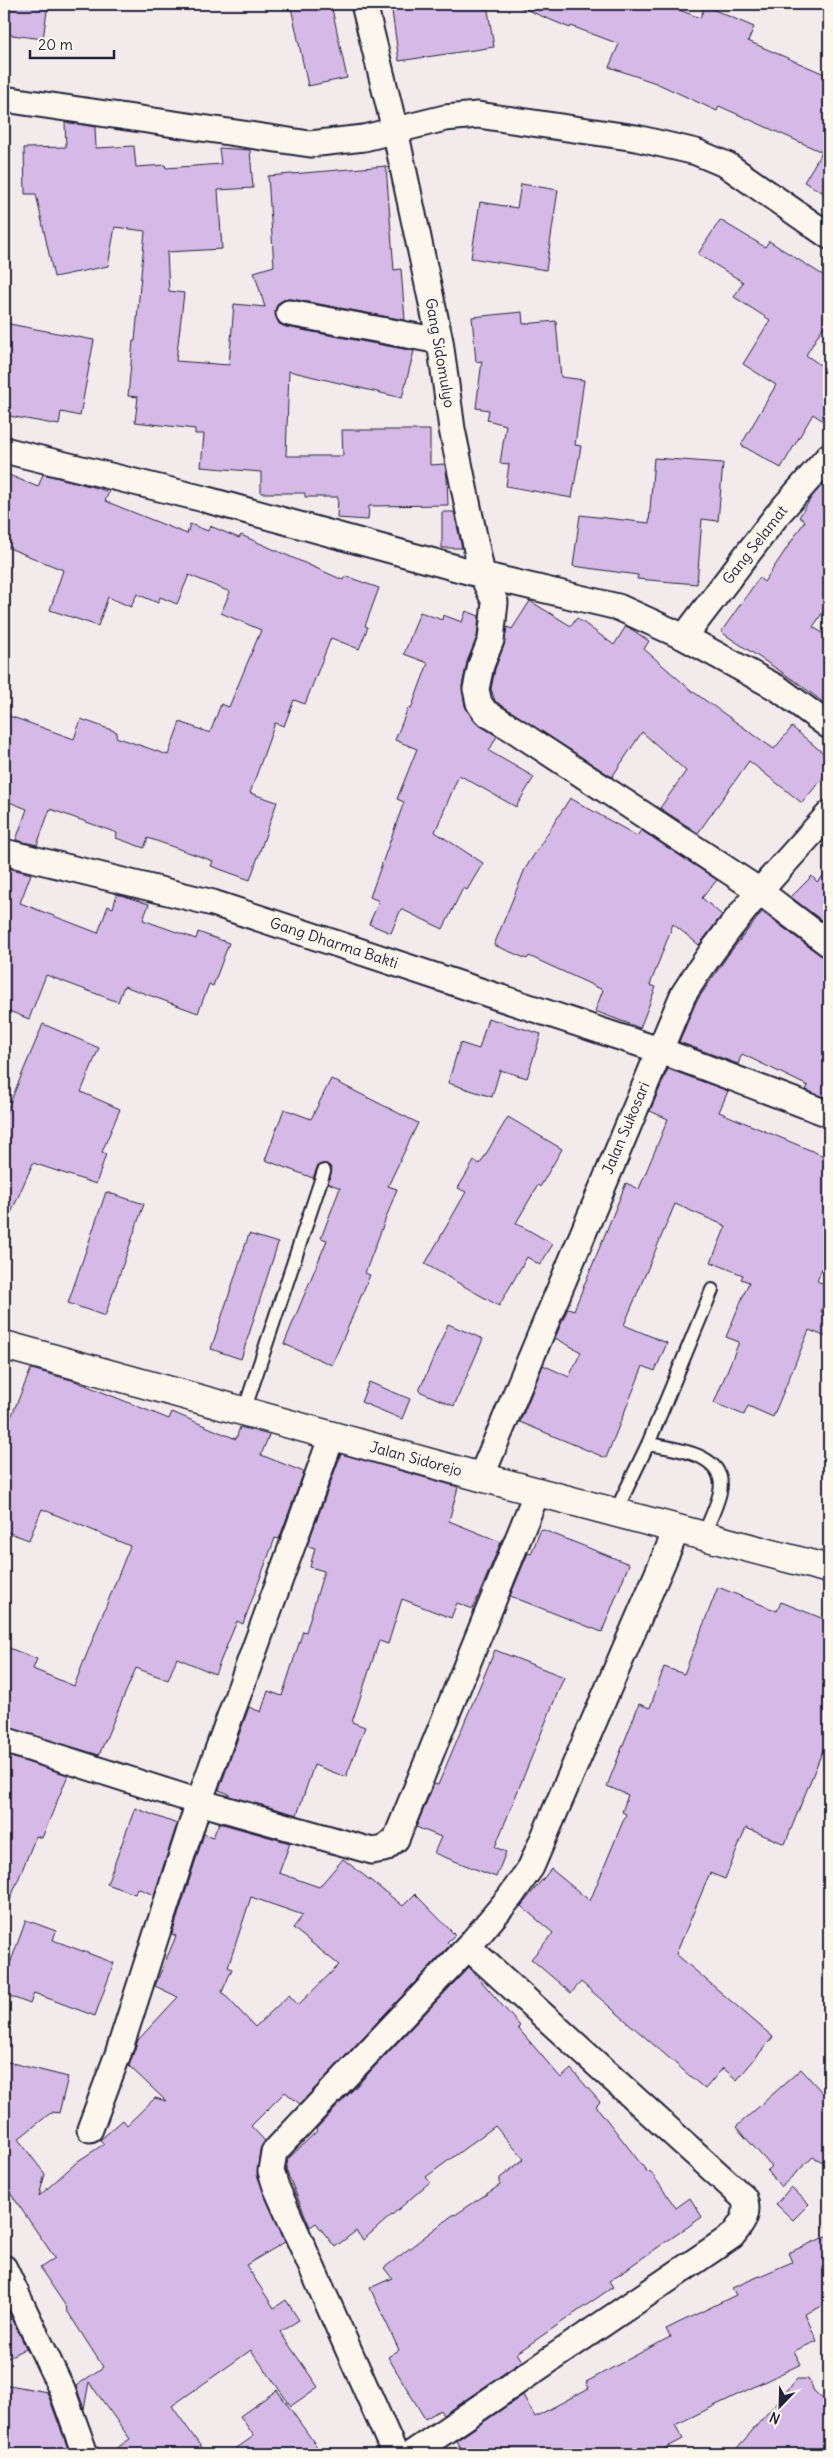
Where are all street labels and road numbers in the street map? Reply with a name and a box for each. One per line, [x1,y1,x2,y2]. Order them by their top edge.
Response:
street label: Gang Sidomulyo [421,297,459,409]
street label: Gang Selamat [718,501,791,588]
street label: Gang Dharma Bakti [268,913,401,972]
street label: Jalan Sukosari [598,1079,653,1177]
street label: Jalan Sidorejo [368,1437,464,1480]

